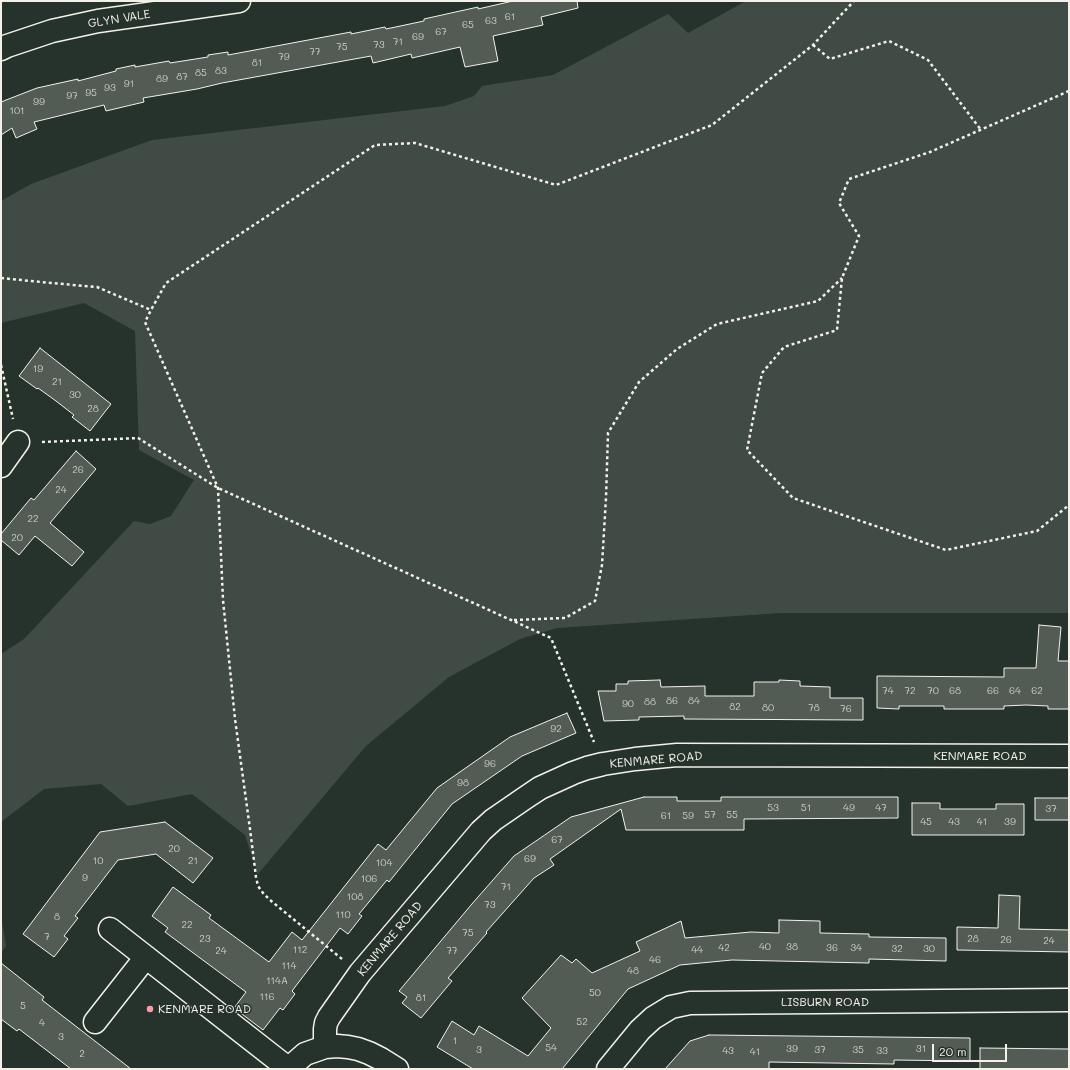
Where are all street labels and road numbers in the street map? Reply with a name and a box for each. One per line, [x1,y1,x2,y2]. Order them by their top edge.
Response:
street label: GLYN VALE [87,7,151,31]
street label: KENMARE ROAD [609,749,703,771]
street label: KENMARE ROAD [933,749,1027,763]
street label: KENMARE ROAD [355,899,425,979]
street label: LISBURN ROAD [781,995,869,1009]

